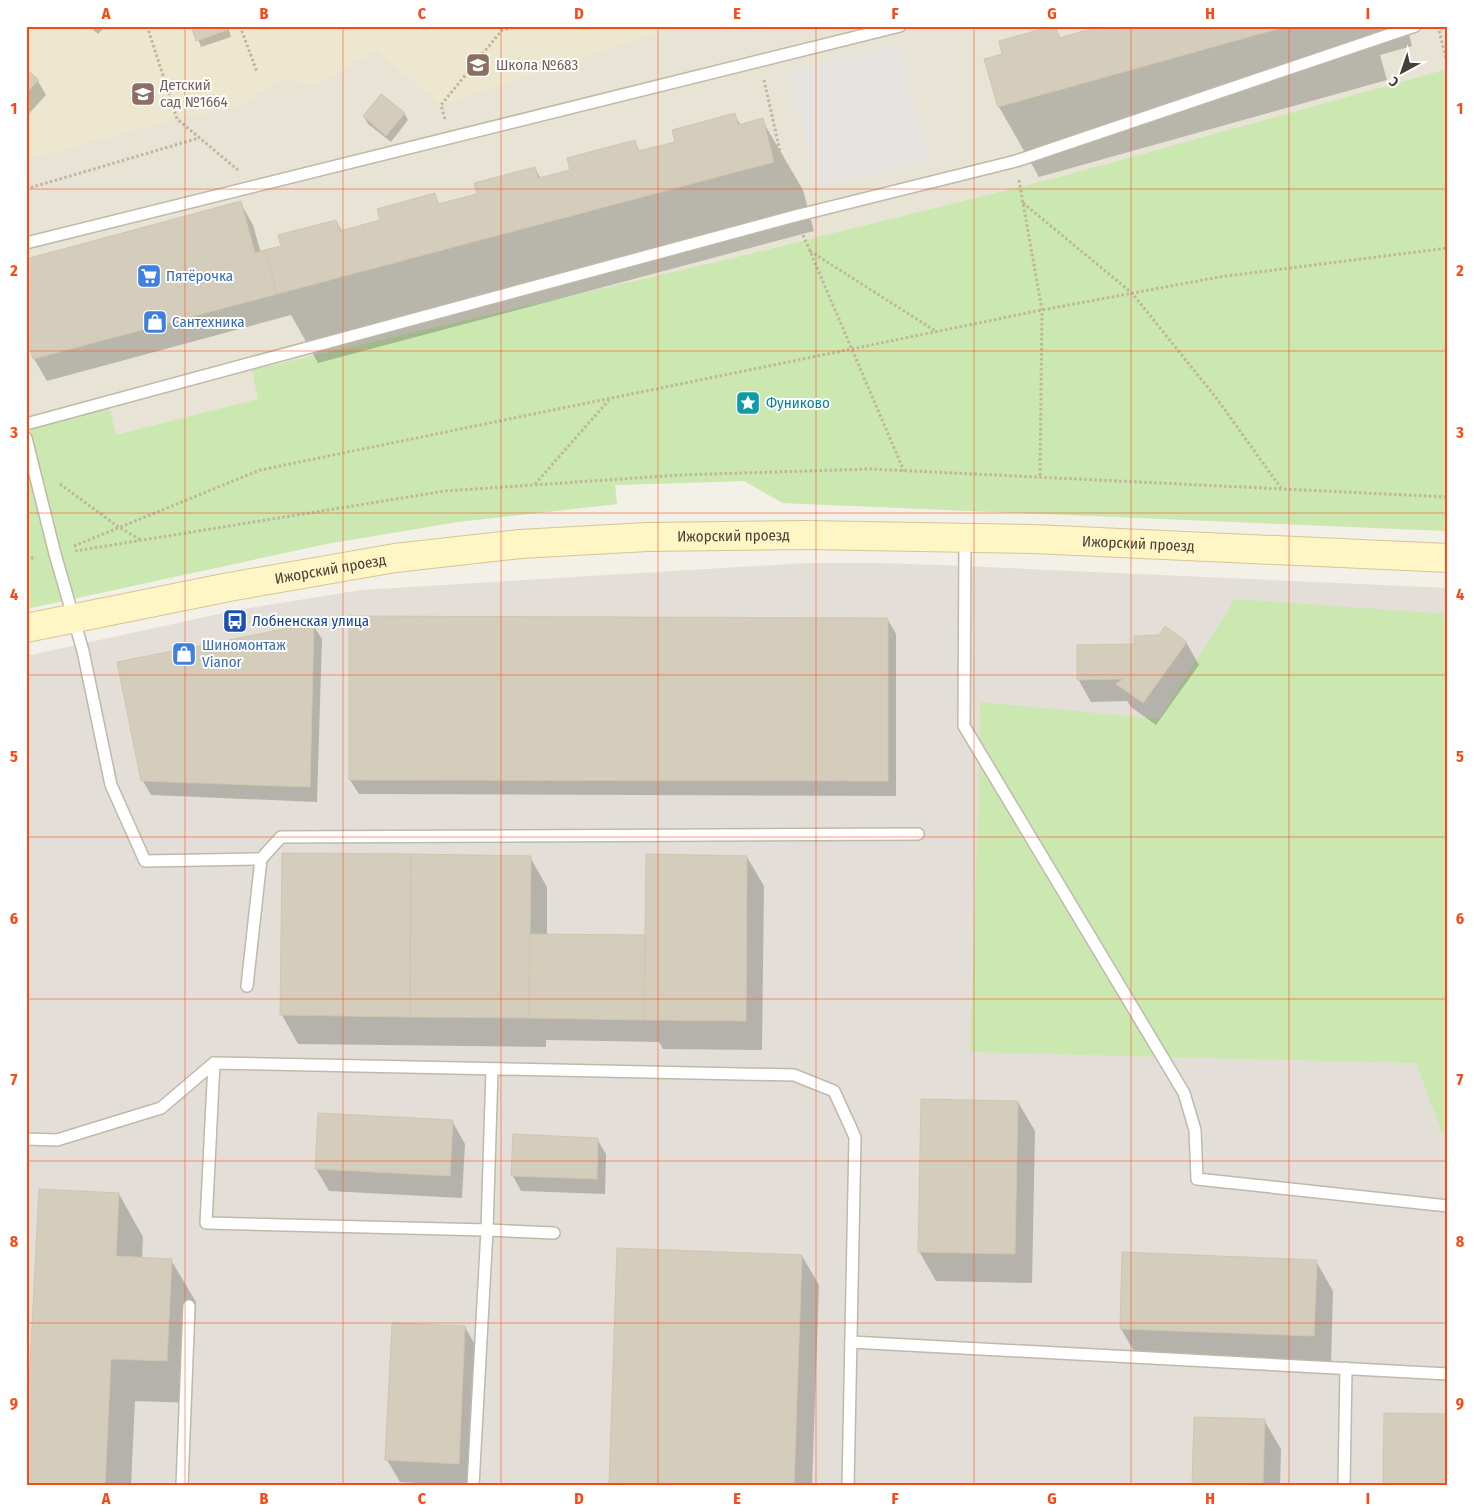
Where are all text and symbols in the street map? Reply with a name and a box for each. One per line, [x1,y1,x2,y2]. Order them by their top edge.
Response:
text: A [101,4,111,23]
text: B [260,4,269,23]
text: C [418,4,427,23]
text: D [574,4,584,23]
text: E [733,4,741,23]
text: F [891,4,899,23]
text: G [1047,4,1057,23]
text: H [1205,4,1215,23]
text: I [1366,4,1370,23]
north arrow [1376,48,1426,98]
school or university icon: Школа №683 [465,52,491,78]
place label: Школа №683 [496,56,579,74]
text: С [1385,72,1402,90]
place label: Детский сад №1664 [159,76,228,111]
school or university icon: Детский сад №1664 [130,81,156,107]
text: 1 [11,99,17,118]
text: 1 [1457,99,1463,118]
text: 2 [9,261,18,280]
text: 2 [1455,261,1464,280]
supermarket icon: Пятёрочка [136,263,162,289]
place label: Пятёрочка [166,267,233,285]
shop icon: Сантехника [142,309,168,335]
place label: Сантехника [172,313,245,331]
place icon: Фуниково [735,390,761,416]
place label: Фуниково [766,394,830,412]
text: 3 [9,423,18,442]
text: 3 [1455,423,1464,442]
street label: Ижорский проезд [677,526,790,546]
street label: Ижорский проезд [1082,532,1195,555]
street label: Ижорский проезд [273,551,387,588]
text: 4 [10,585,18,604]
text: 4 [1456,585,1464,604]
bus stop icon: Лобненская улица [222,608,248,634]
place label: Лобненская улица [252,612,369,630]
place label: Шиномонтаж Vianor [202,636,286,671]
shop icon: Шиномонтаж Vianor [171,641,197,667]
text: 5 [10,747,18,766]
text: 5 [1456,747,1464,766]
text: 6 [10,909,18,928]
text: 6 [1456,909,1464,928]
text: 7 [11,1070,18,1089]
text: 7 [1457,1070,1464,1089]
text: 8 [10,1232,19,1251]
text: 8 [1456,1232,1465,1251]
text: 9 [10,1394,18,1413]
text: 9 [1456,1394,1464,1413]
text: A [101,1489,111,1508]
text: B [260,1489,269,1508]
text: C [418,1489,427,1508]
text: D [574,1489,584,1508]
text: E [733,1489,741,1508]
text: F [891,1489,899,1508]
text: G [1047,1489,1057,1508]
text: H [1205,1489,1215,1508]
text: I [1366,1489,1370,1508]

